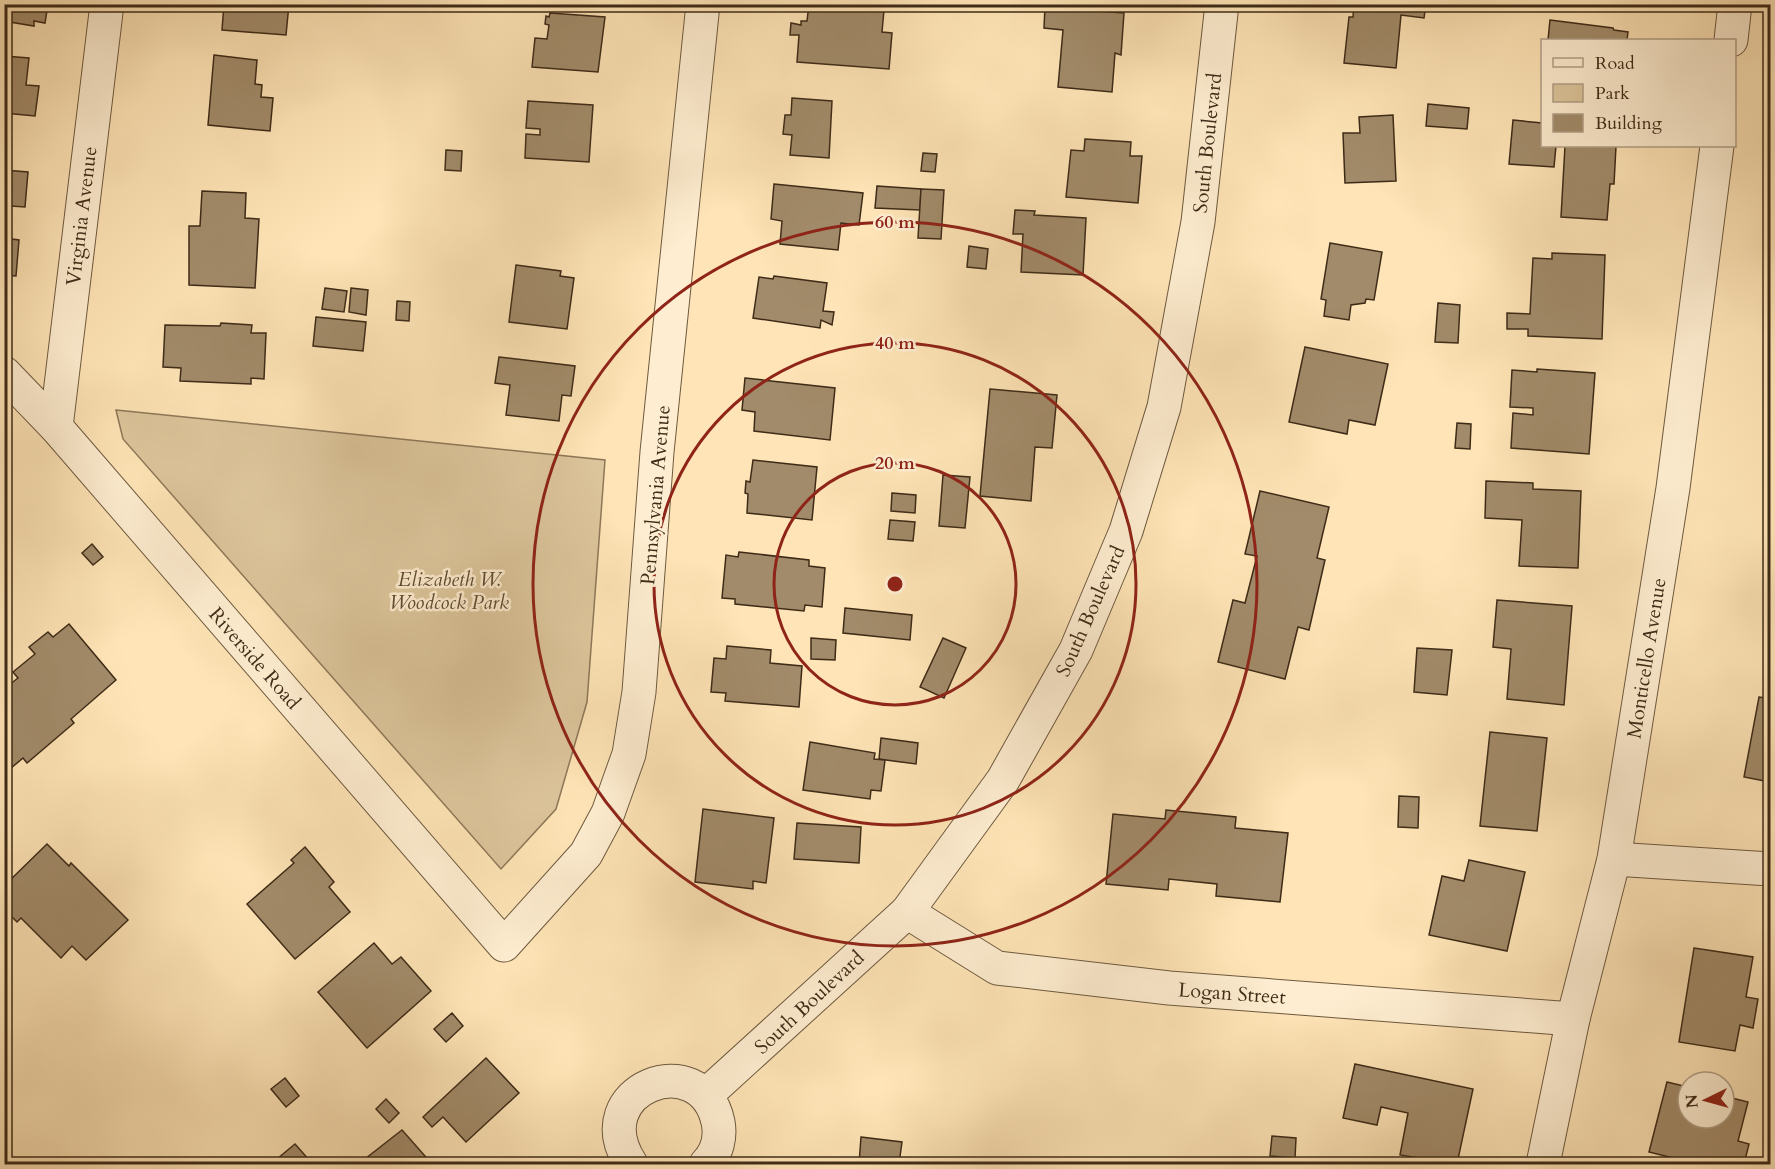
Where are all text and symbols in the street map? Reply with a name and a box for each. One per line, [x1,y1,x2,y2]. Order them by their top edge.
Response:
legend [1541,39,1736,147]
text: Road [1595,51,1635,76]
street label: South Boulevard [1187,71,1228,214]
text: Park [1595,81,1630,106]
text: Building [1595,111,1663,136]
street label: Virginia Avenue [60,145,103,287]
text: 60 m [875,210,915,235]
text: 40 m [875,331,915,356]
street label: Pennsylvania Avenue [634,404,677,586]
text: 20 m [875,451,915,476]
street label: South Boulevard [1050,541,1132,681]
park label: Elizabeth W. Woodcock Park [389,566,509,616]
centre of rings [885,574,905,594]
street label: Monticello Avenue [1620,576,1673,740]
street label: Riverside Road [203,601,307,716]
street label: South Boulevard [749,944,870,1060]
street label: Logan Street [1177,976,1287,1011]
north arrow [1676,1070,1736,1130]
text: N [1680,1093,1704,1109]

